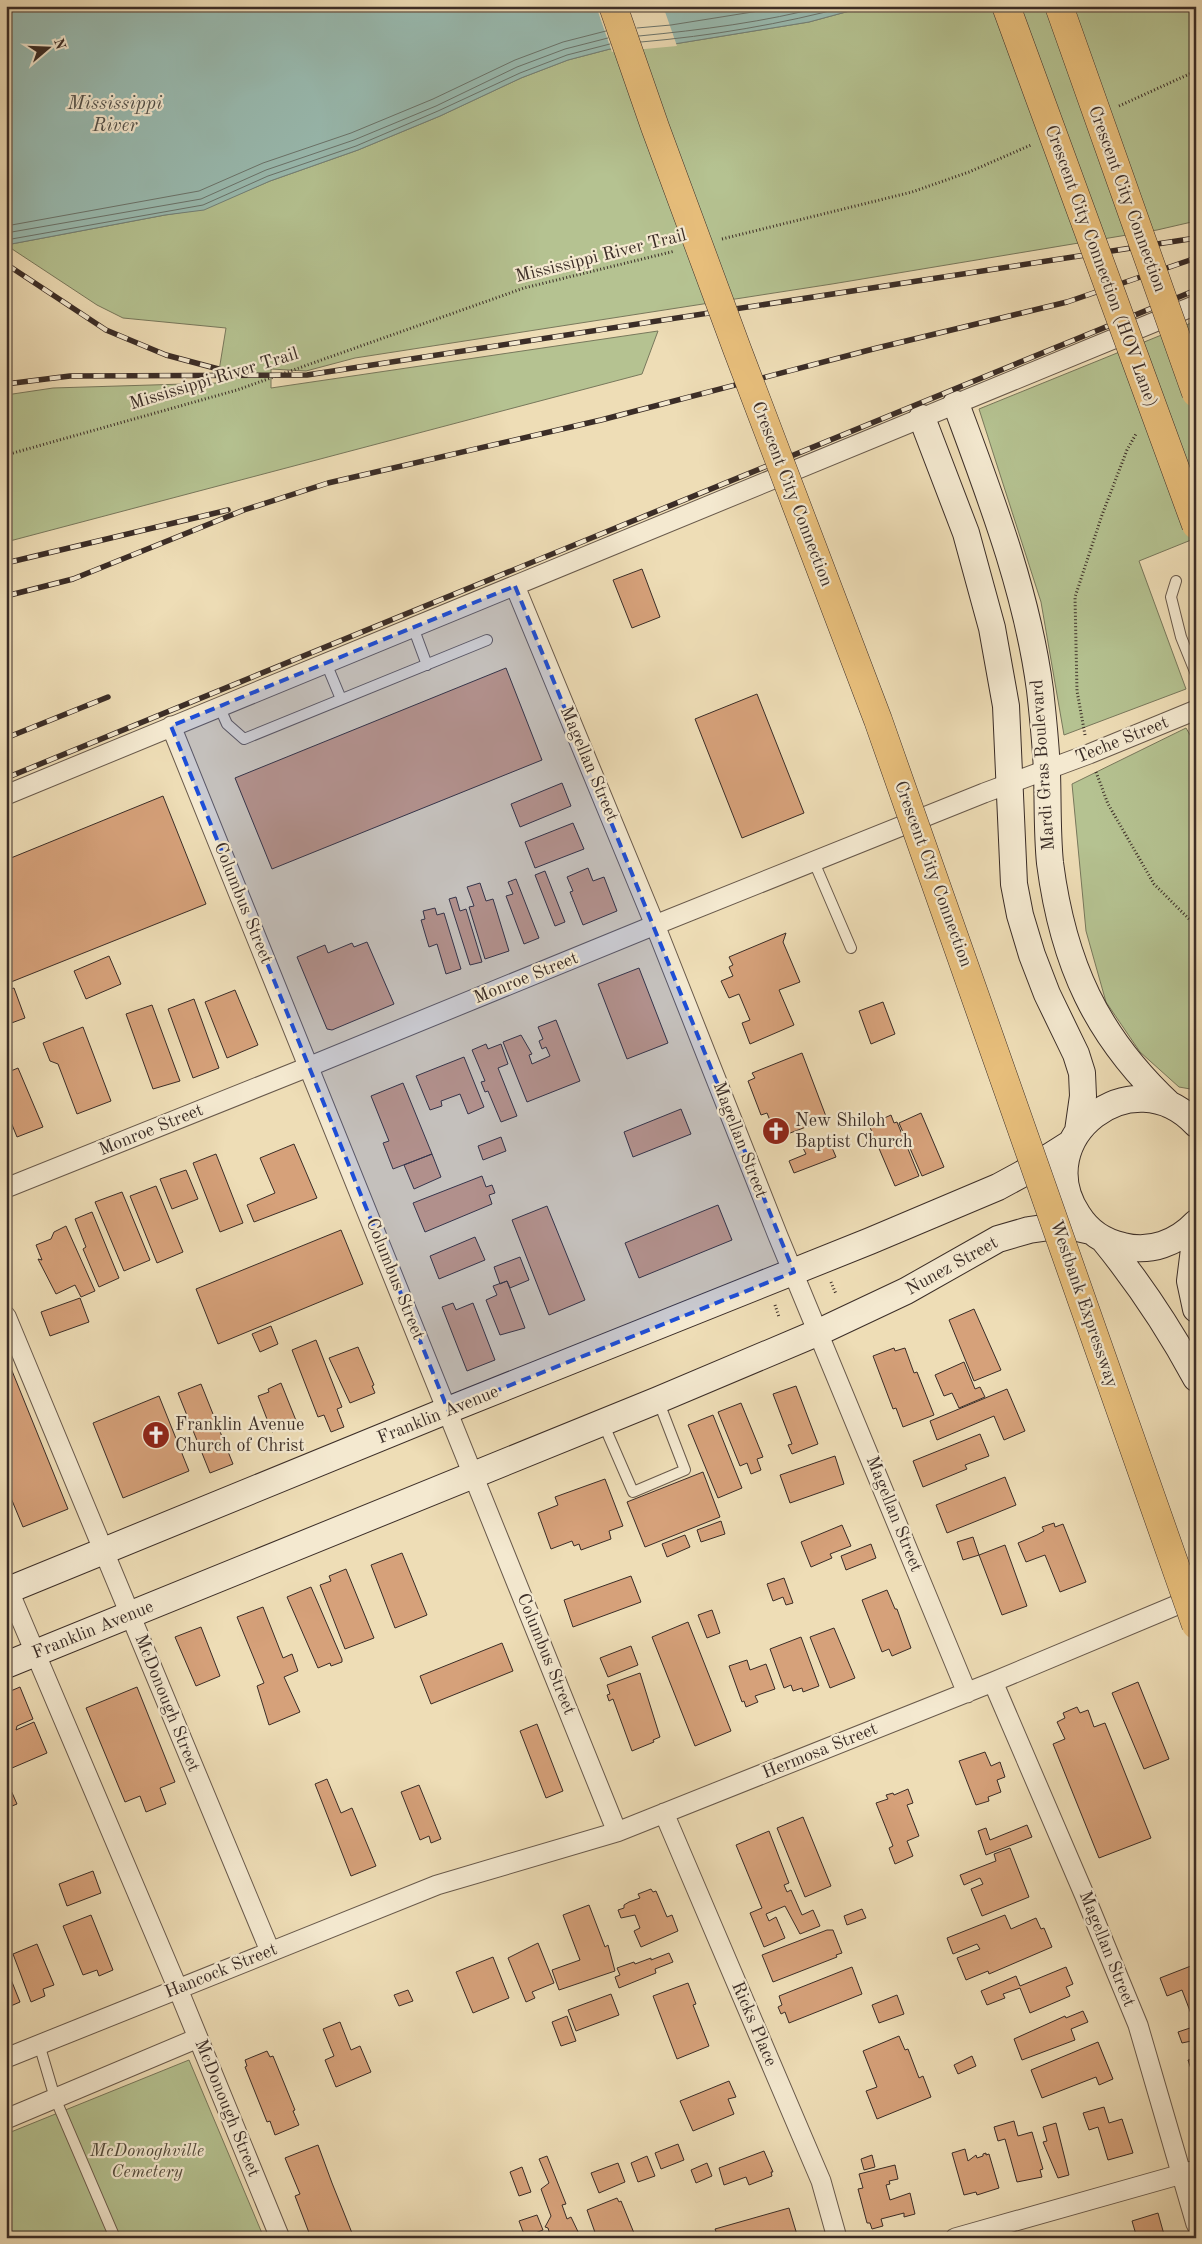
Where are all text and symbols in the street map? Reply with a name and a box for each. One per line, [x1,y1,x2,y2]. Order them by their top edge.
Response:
north arrow [22,22,72,72]
text: N [51,37,68,52]
water label: Mississippi River [67,95,163,136]
street label: Crescent City Connection [1085,103,1169,295]
street label: Crescent City Connection (HOV Lane) [1041,122,1161,409]
street label: Mississippi River Trail [514,226,688,286]
street label: Mississippi River Trail [127,345,301,413]
street label: Crescent City Connection [748,399,836,589]
street label: Mardi Gras Boulevard [1028,679,1058,851]
street label: Magellan Street [557,704,621,824]
street label: Teche Street [1073,713,1171,767]
street label: Crescent City Connection [891,778,975,970]
street label: Columbus Street [210,840,276,966]
street label: Monroe Street [471,949,581,1007]
street label: Magellan Street [710,1079,770,1201]
street label: Monroe Street [96,1101,206,1159]
place label: New Shiloh Baptist Church [795,1112,913,1151]
church icon: New Shiloh Baptist Church [761,1116,791,1146]
street label: Columbus Street [362,1216,428,1342]
street label: Westbank Expressway [1047,1218,1121,1391]
street label: Nunez Street [903,1233,1001,1299]
street label: Franklin Avenue [375,1382,501,1448]
place label: Franklin Avenue Church of Christ [175,1416,305,1455]
church icon: Franklin Avenue Church of Christ [141,1420,171,1450]
street label: Magellan Street [863,1454,925,1574]
street label: Columbus Street [513,1591,579,1717]
street label: Franklin Avenue [30,1597,156,1663]
street label: McDonough Street [131,1632,203,1774]
street label: Hermosa Street [760,1720,880,1782]
street label: Magellan Street [1076,1889,1138,2009]
street label: Hancock Street [162,1940,280,2002]
street label: Ricks Place [728,1979,780,2069]
street label: McDonough Street [191,2037,263,2179]
park label: McDonoghville Cemetery [89,2142,204,2181]

